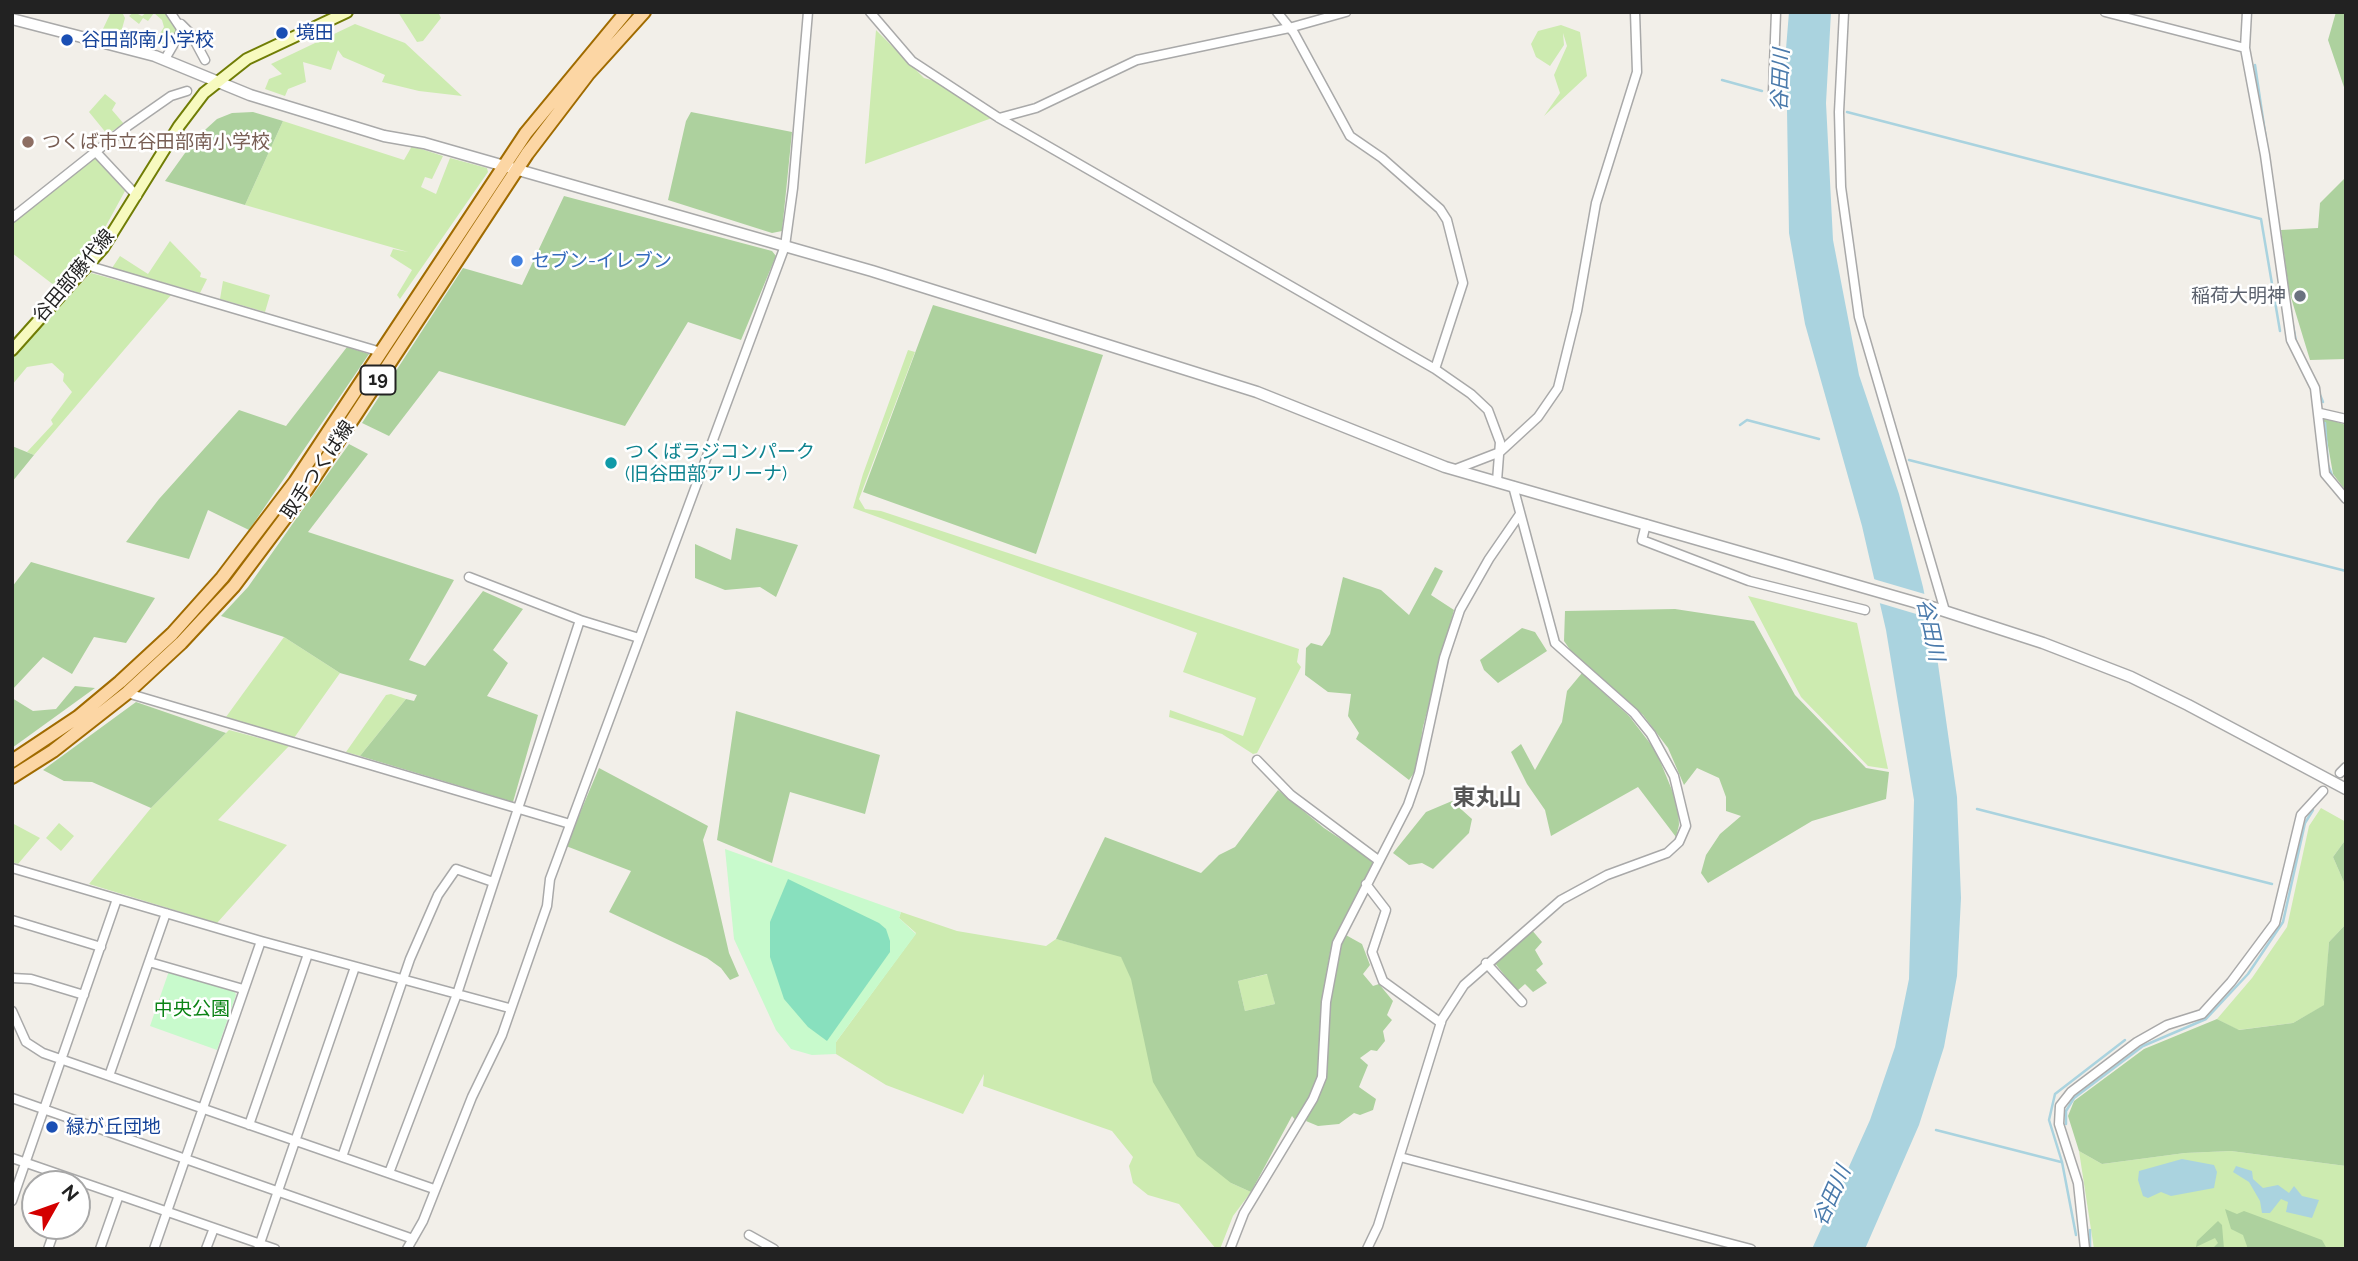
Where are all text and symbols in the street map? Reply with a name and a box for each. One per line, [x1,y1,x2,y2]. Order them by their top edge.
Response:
place label: 境田 [296,22,334,44]
marker: 境田 [274,25,290,41]
place label: 谷田部南小学校 [81,29,214,51]
marker: 谷田部南小学校 [59,32,75,48]
water label: 谷田川 [1767,48,1795,112]
place label: つくば市立谷田部南小学校 [42,131,270,153]
marker: つくば市立谷田部南小学校 [20,134,36,150]
street label: 谷田部藤代線 [29,225,119,327]
place label: セブン-イレブン [531,250,672,272]
marker: セブン-イレブン [509,253,525,269]
place label: 稲荷大明神 [2191,285,2286,307]
marker: 稲荷大明神 [2292,288,2308,304]
road number: 19 [360,366,396,394]
street label: 取手つくば線 [277,416,359,524]
place label: つくばラジコンパーク (旧谷田部アリーナ) [625,441,815,485]
marker: つくばラジコンパーク (旧谷田部アリーナ) [603,455,619,471]
water label: 谷田川 [1911,597,1949,663]
district label: 東丸山 [1453,784,1521,812]
park label: 中央公園 [154,998,230,1020]
place label: 緑が丘団地 [66,1116,161,1138]
marker: 緑が丘団地 [44,1119,60,1135]
water label: 谷田川 [1808,1162,1856,1230]
north arrow [21,1170,91,1240]
text: N [57,1180,84,1205]

